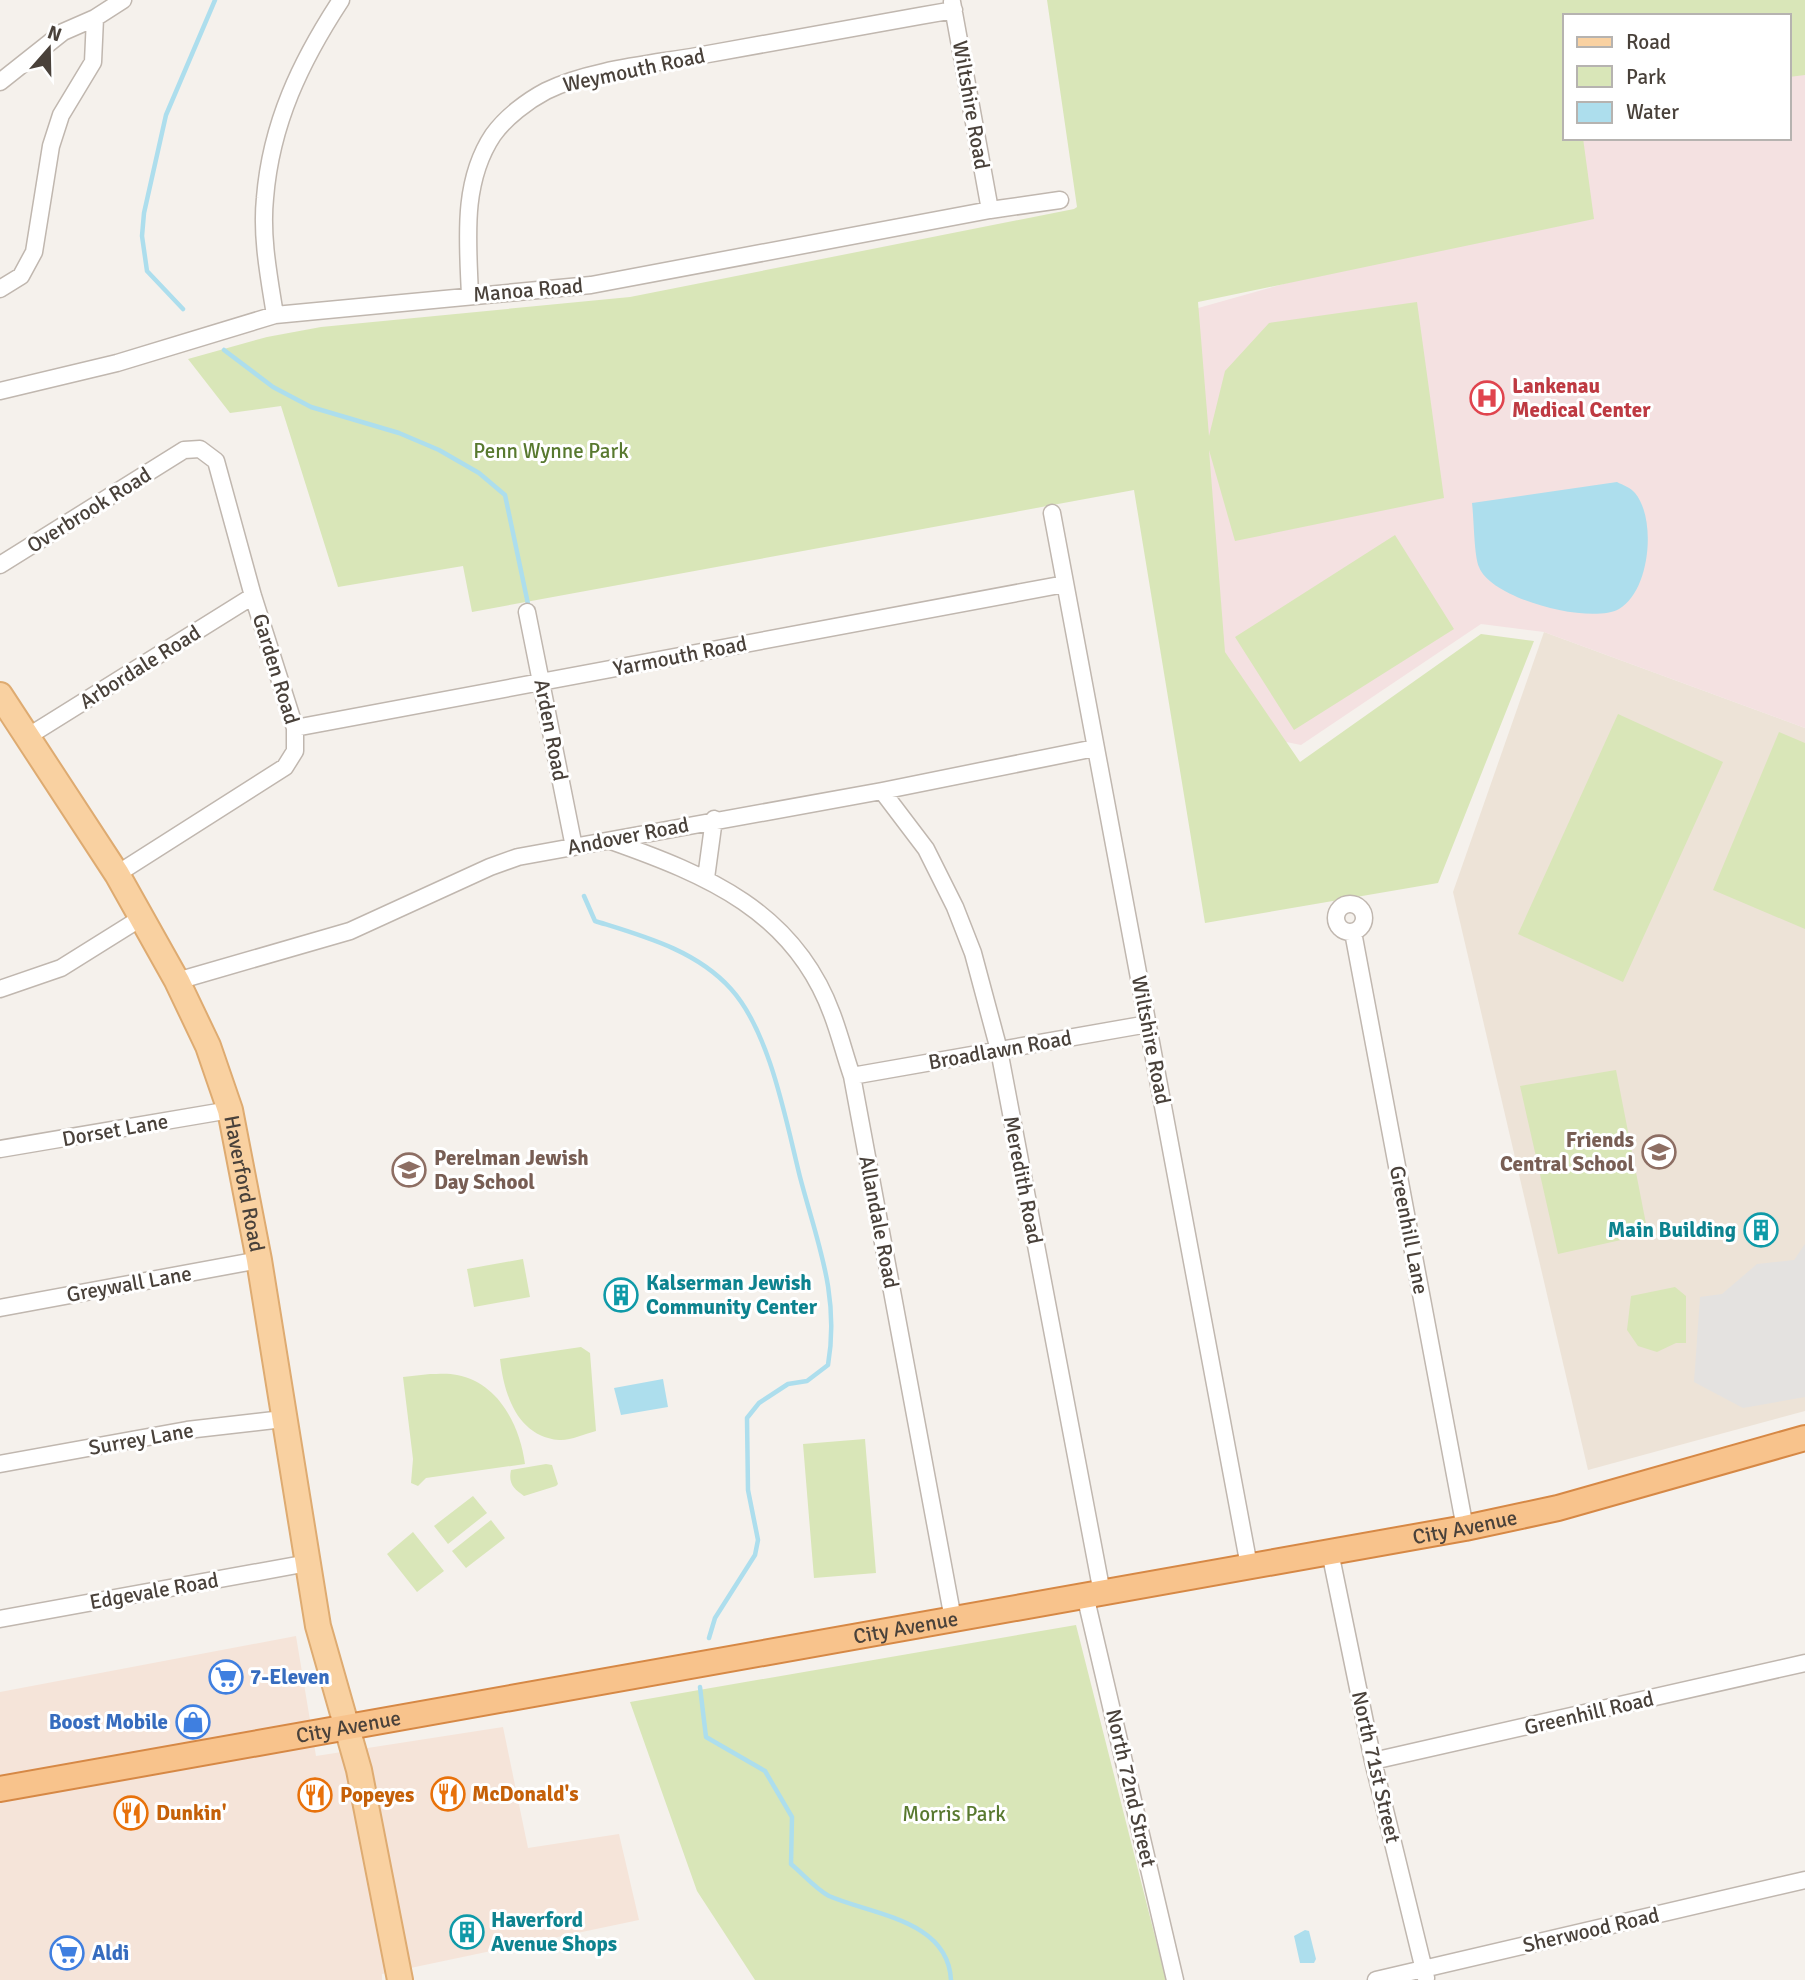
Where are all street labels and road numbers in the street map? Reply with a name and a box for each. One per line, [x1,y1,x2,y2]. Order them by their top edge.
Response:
street label: Wiltshire Road [947,39,995,171]
street label: Weymouth Road [561,42,707,98]
street label: Manoa Road [472,272,584,308]
street label: Overbrook Road [22,461,156,559]
street label: Garden Road [247,611,305,727]
street label: Arbordale Road [75,619,205,715]
street label: Yarmouth Road [611,630,749,682]
street label: Arden Road [528,677,574,783]
street label: Andover Road [565,811,691,861]
street label: Wiltshire Road [1126,973,1176,1107]
street label: Broadlawn Road [926,1025,1074,1075]
street label: Dorset Lane [60,1108,170,1152]
street label: Haverford Road [218,1113,270,1254]
street label: Meredith Road [998,1114,1048,1246]
street label: Allandale Road [853,1153,905,1291]
street label: Greenhill Lane [1384,1163,1434,1297]
street label: Greywall Lane [64,1260,194,1308]
street label: Surrey Lane [86,1417,196,1461]
street label: City Avenue [1411,1504,1519,1550]
street label: Edgevale Road [88,1567,220,1615]
street label: City Avenue [851,1606,960,1650]
street label: Greenhill Road [1522,1685,1656,1741]
street label: North 71st Street [1346,1688,1406,1846]
street label: City Avenue [294,1705,403,1749]
street label: North 72nd Street [1100,1706,1162,1870]
street label: Sherwood Road [1520,1902,1662,1958]

